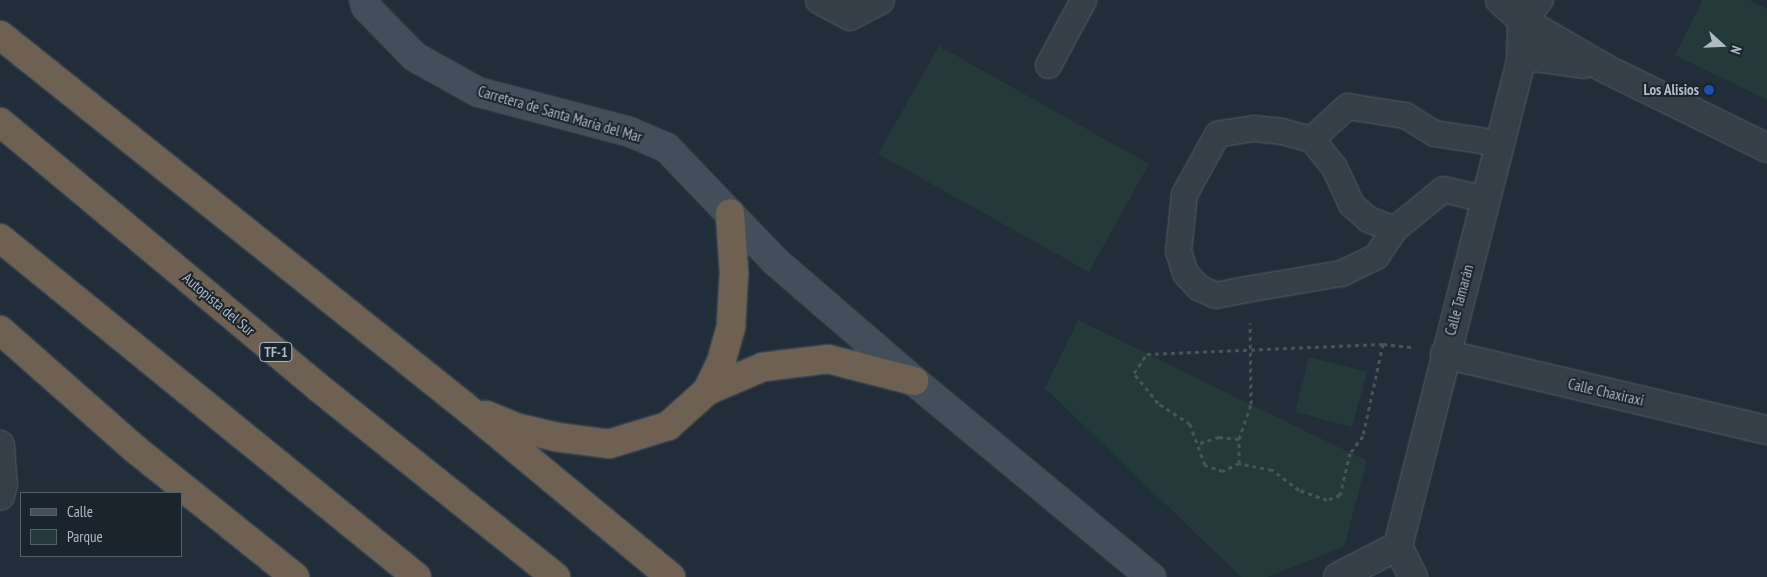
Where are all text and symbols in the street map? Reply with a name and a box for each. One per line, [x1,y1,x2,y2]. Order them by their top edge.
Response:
north arrow [1697,20,1747,70]
text: N [1726,43,1746,57]
place label: Los Alisios [1643,81,1699,99]
street label: Carretera de Santa María del Mar [476,82,644,146]
marker: Los Alisios [1703,84,1715,96]
street label: Calle Tamarán [1441,262,1477,338]
street label: Autopista del Sur [179,269,259,339]
road number: TF-1 [258,341,294,364]
street label: Calle Chaxiraxi [1566,375,1646,409]
legend [20,492,182,557]
text: Calle [67,502,93,521]
text: Parque [67,527,103,546]

